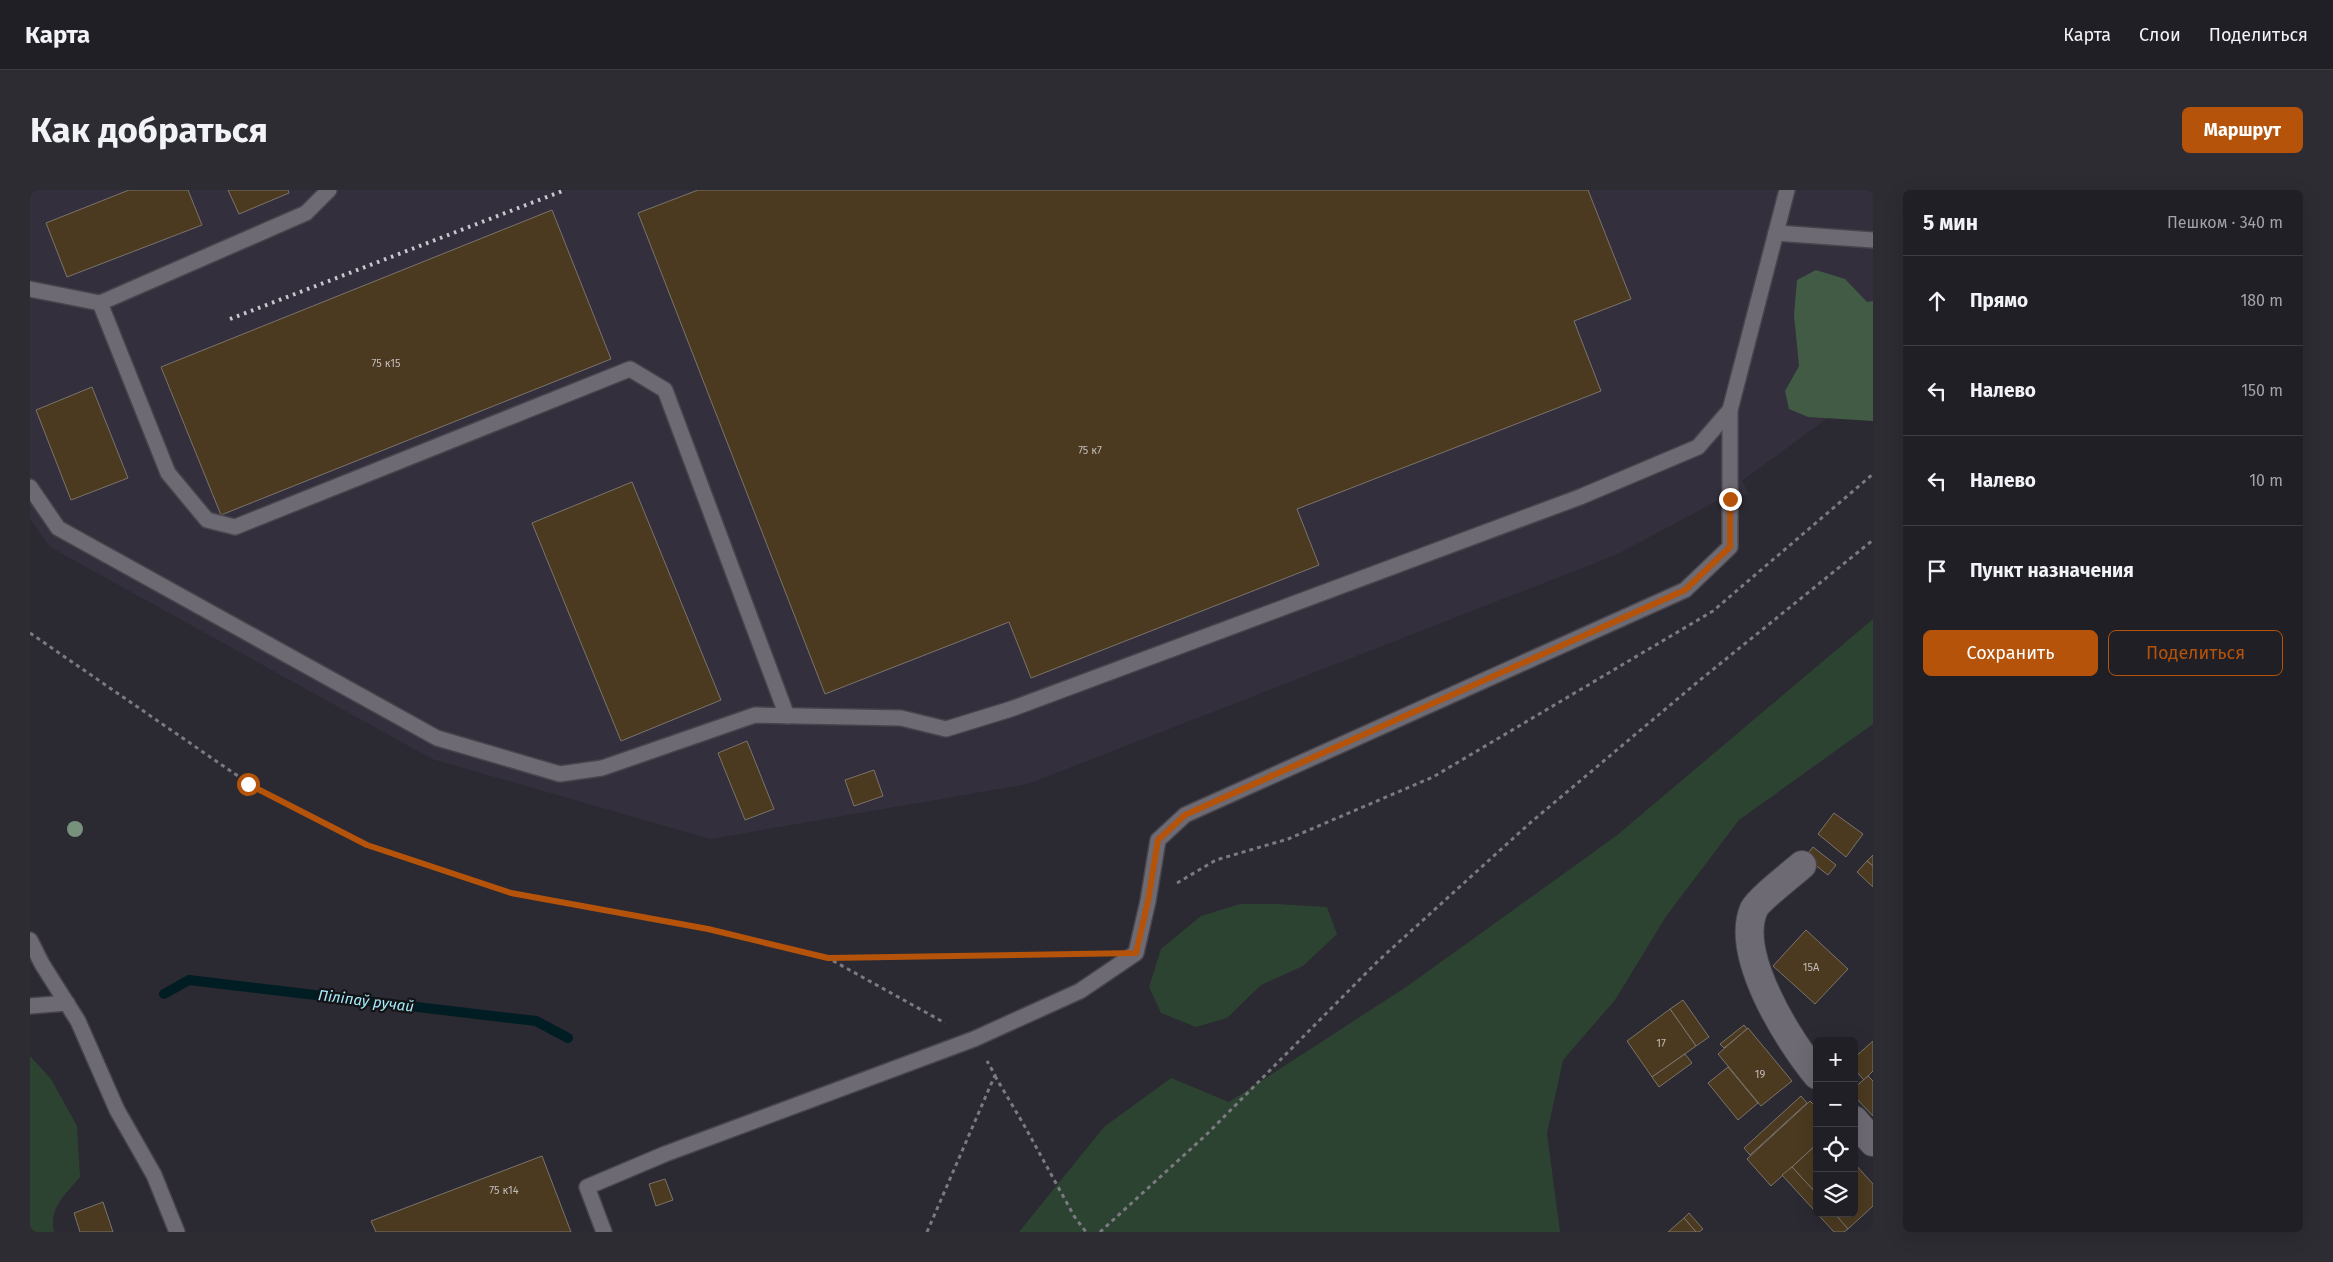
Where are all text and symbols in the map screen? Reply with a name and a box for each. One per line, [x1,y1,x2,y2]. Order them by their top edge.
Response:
text: Карта [25,21,90,49]
text: Карта [2063,24,2111,46]
text: Слои [2139,24,2181,46]
text: Поделиться [2209,24,2308,46]
button: Маршрут [2182,107,2303,153]
text: Как добраться [30,109,268,151]
text: 5 мин [1923,210,1978,236]
text: Пешком · 340 m [2167,213,2283,232]
icon: ahead [1923,287,1951,315]
text: Прямо [1970,289,2028,312]
text: 180 m [2240,291,2283,310]
house number: 75 к15 [372,357,401,370]
icon: left [1923,377,1951,405]
text: Налево [1970,379,2036,402]
text: 150 m [2241,381,2283,400]
house number: 75 к7 [1078,444,1102,457]
icon: left [1923,467,1951,495]
text: Налево [1970,469,2036,492]
text: 10 m [2249,471,2283,490]
route end [1719,488,1742,511]
icon: arrive [1923,557,1951,585]
text: Пункт назначения [1970,559,2134,582]
button: Сохранить [1923,630,2098,676]
button: Поделиться [2108,630,2283,676]
route start [237,773,260,796]
house number: 15А [1803,961,1820,974]
water label: Піліпаў ручай [317,986,415,1016]
house number: 17 [1656,1037,1666,1050]
map controls [1813,1037,1858,1217]
button: + [1813,1037,1858,1082]
house number: 19 [1755,1068,1765,1081]
button: − [1813,1082,1858,1127]
button: locate [1813,1127,1858,1172]
button: layers [1813,1172,1858,1217]
house number: 75 к14 [489,1184,519,1197]

